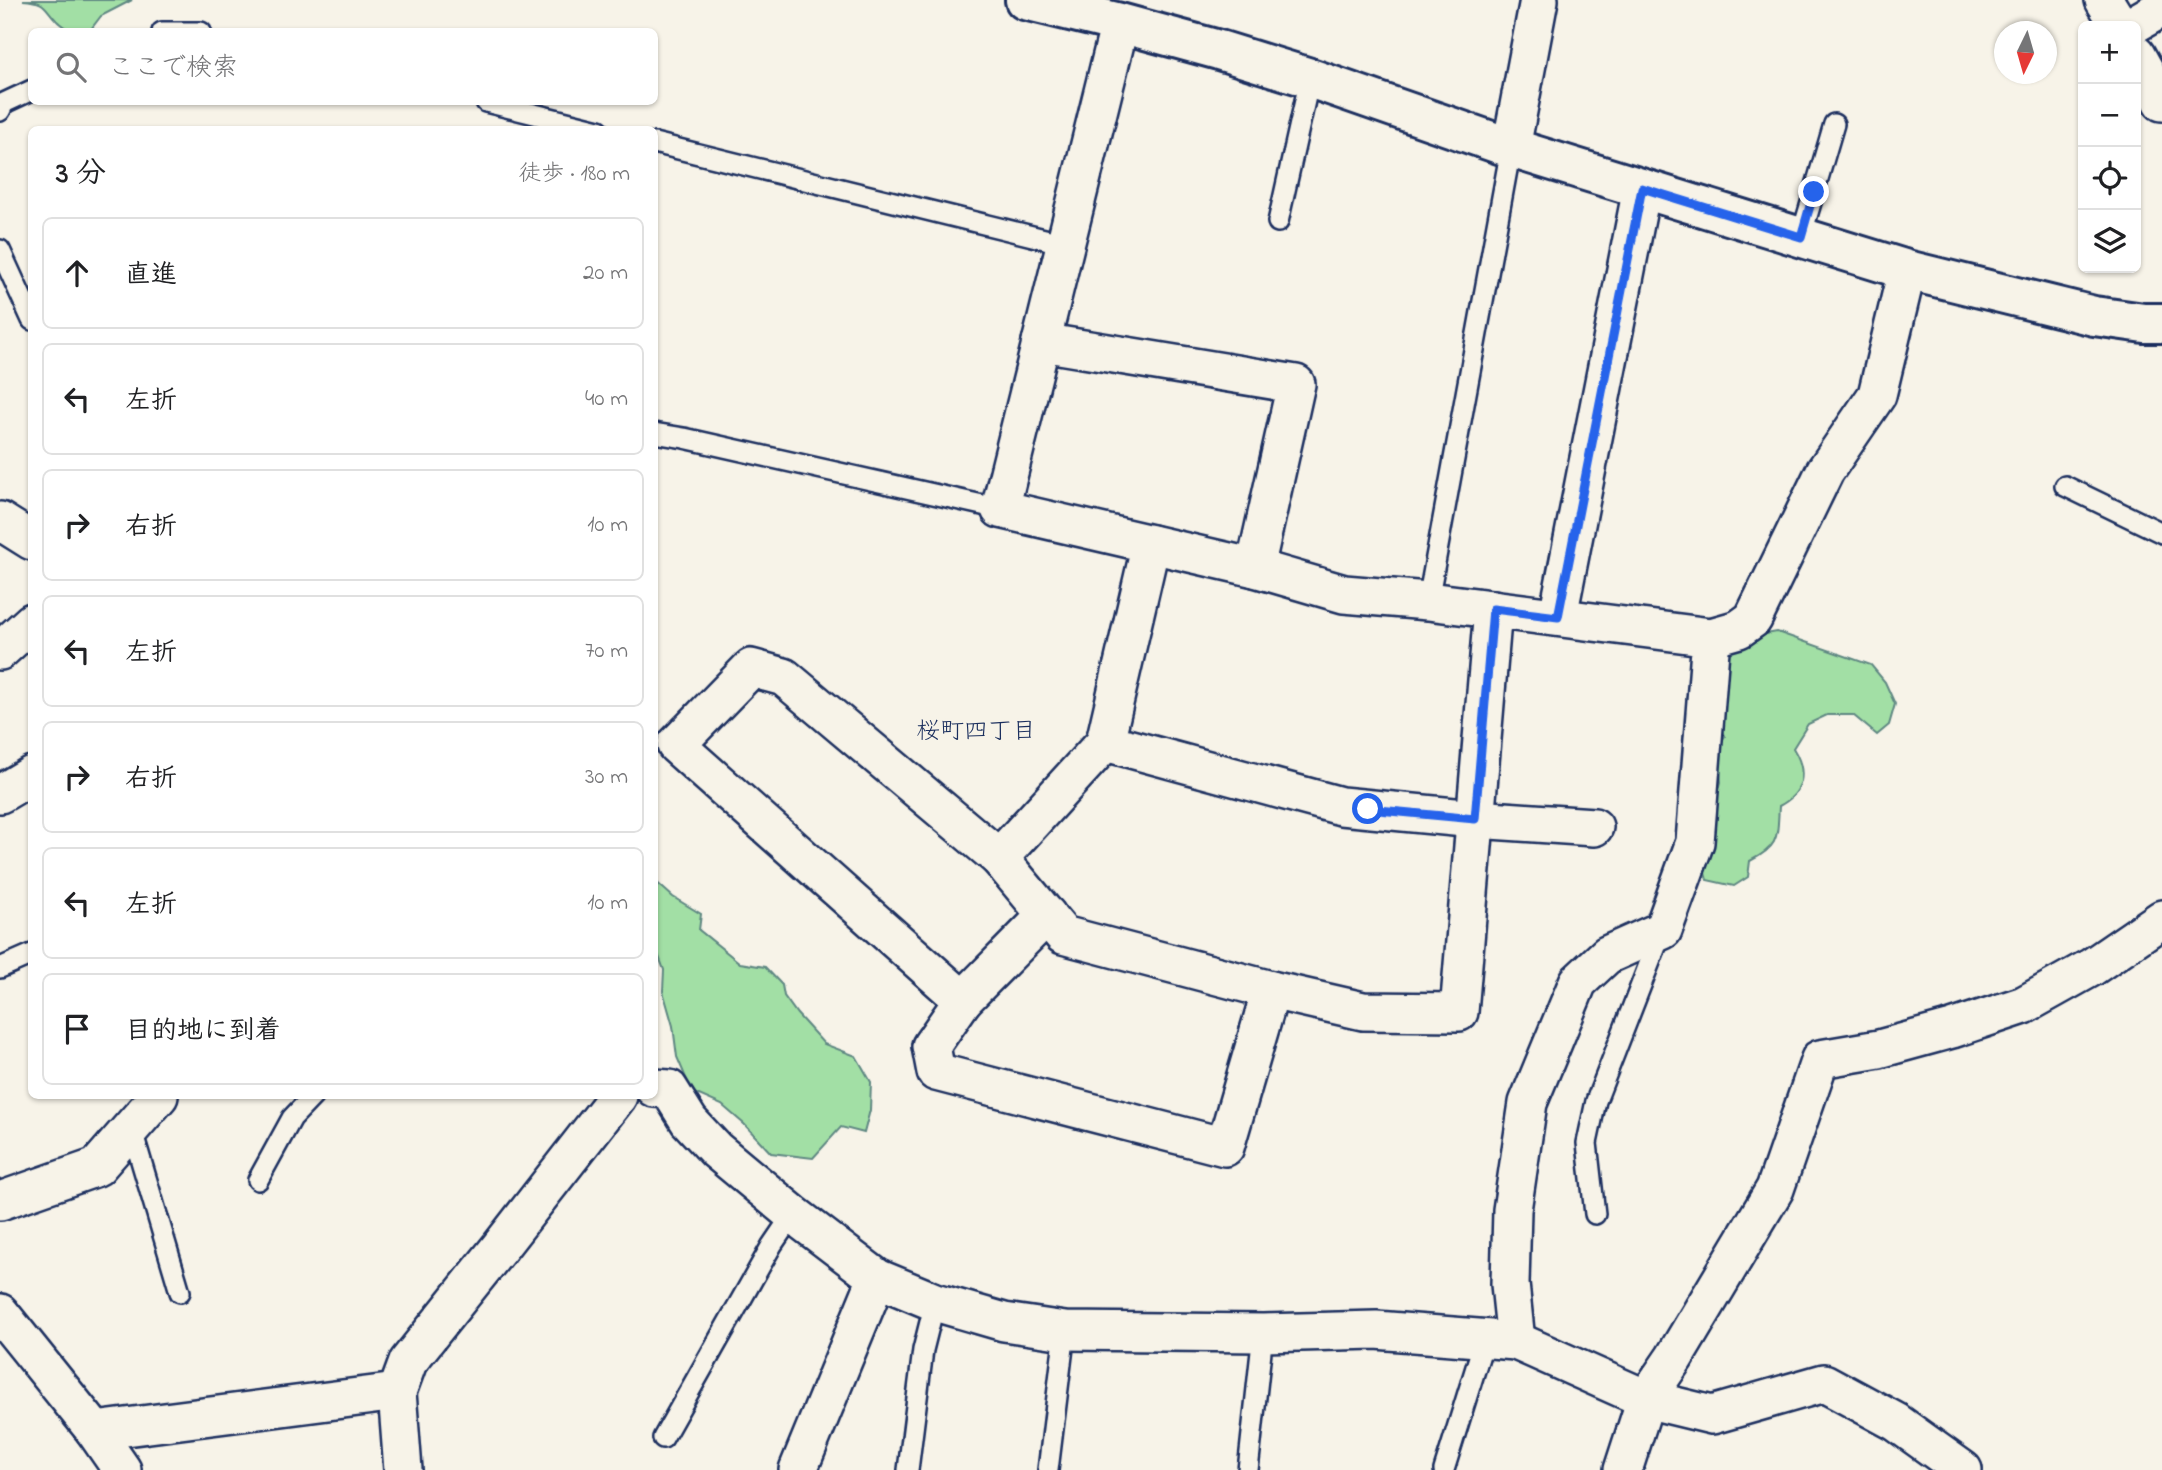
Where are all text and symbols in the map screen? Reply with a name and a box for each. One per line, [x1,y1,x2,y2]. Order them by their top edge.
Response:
north arrow [1994,21,2057,84]
map controls [2078,21,2141,273]
button: + [2078,21,2141,84]
search box [28,28,658,105]
icon: search [52,48,90,86]
text: ここで検索 [108,50,238,88]
button: − [2078,84,2141,147]
button: locate [2078,147,2141,210]
text: 3 分 [56,153,106,197]
text: 徒歩 · 180 m [518,158,630,191]
route end [1798,176,1829,207]
button: layers [2078,210,2141,273]
icon: ahead [58,254,96,292]
text: 直進 [125,257,177,295]
text: 20 m [583,257,628,290]
icon: left [58,380,96,418]
text: 左折 [125,383,177,421]
text: 40 m [585,383,628,416]
icon: right [58,506,96,544]
text: 右折 [125,509,177,547]
text: 10 m [587,509,628,542]
icon: left [58,632,96,670]
text: 左折 [125,635,177,673]
text: 70 m [585,635,628,668]
district label: 桜町四丁目 [916,715,1036,750]
icon: right [58,758,96,796]
text: 右折 [125,761,177,799]
text: 30 m [585,761,628,794]
route start [1352,793,1383,824]
icon: left [58,884,96,922]
text: 左折 [125,887,177,925]
text: 10 m [587,887,628,920]
icon: arrive [58,1010,96,1048]
text: 目的地に到着 [125,1013,281,1051]

